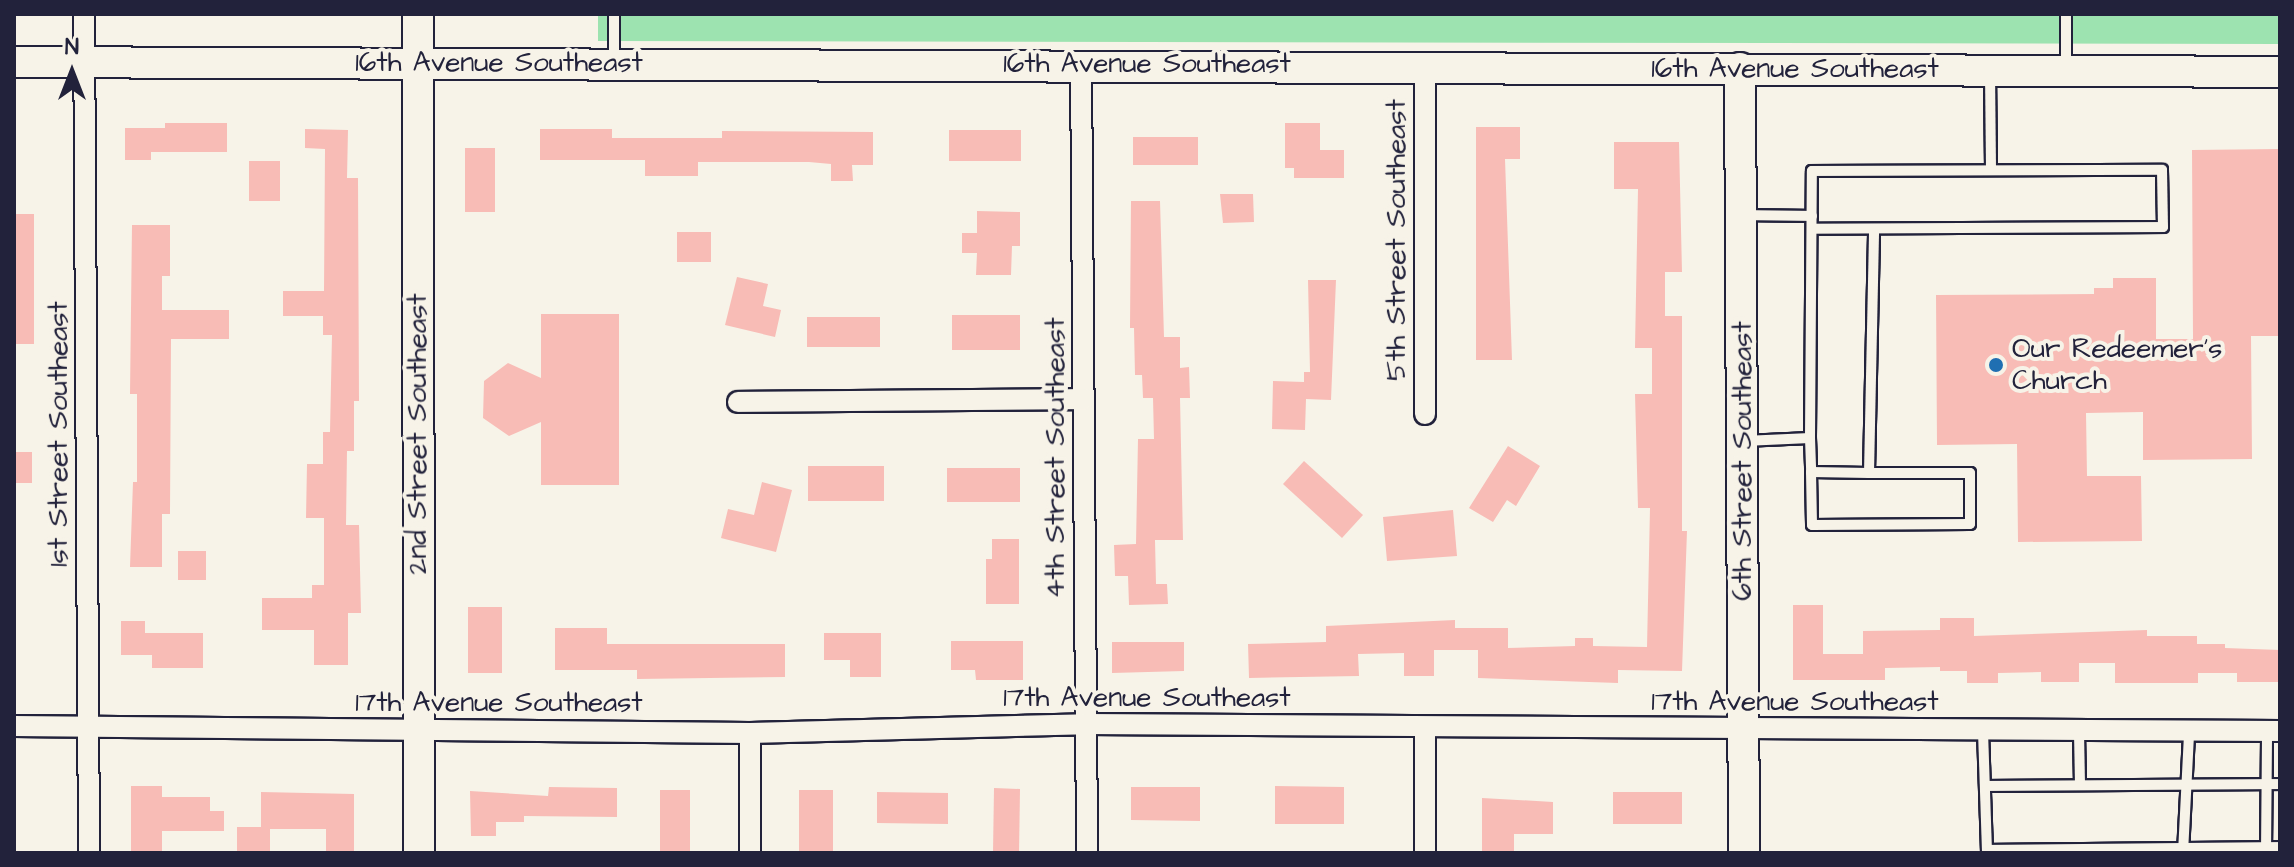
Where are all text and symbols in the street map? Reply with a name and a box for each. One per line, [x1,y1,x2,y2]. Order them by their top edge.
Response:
north arrow [32,32,112,112]
text: N [65,32,79,63]
street label: 16th Avenue Southeast [355,46,643,80]
street label: 16th Avenue Southeast [1003,47,1291,81]
street label: 16th Avenue Southeast [1651,52,1939,86]
street label: 5th Street Southeast [1380,99,1414,381]
street label: 2nd Street Southeast [401,293,435,575]
street label: 1st Street Southeast [42,301,76,567]
street label: 4th Street Southeast [1039,318,1073,598]
street label: 6th Street Southeast [1726,321,1760,601]
place label: Our Redeemer's Church [2012,332,2222,398]
marker: Our Redeemer's Church [1987,356,2005,374]
street label: 17th Avenue Southeast [1003,681,1291,715]
street label: 17th Avenue Southeast [1651,685,1939,719]
street label: 17th Avenue Southeast [355,686,643,720]

